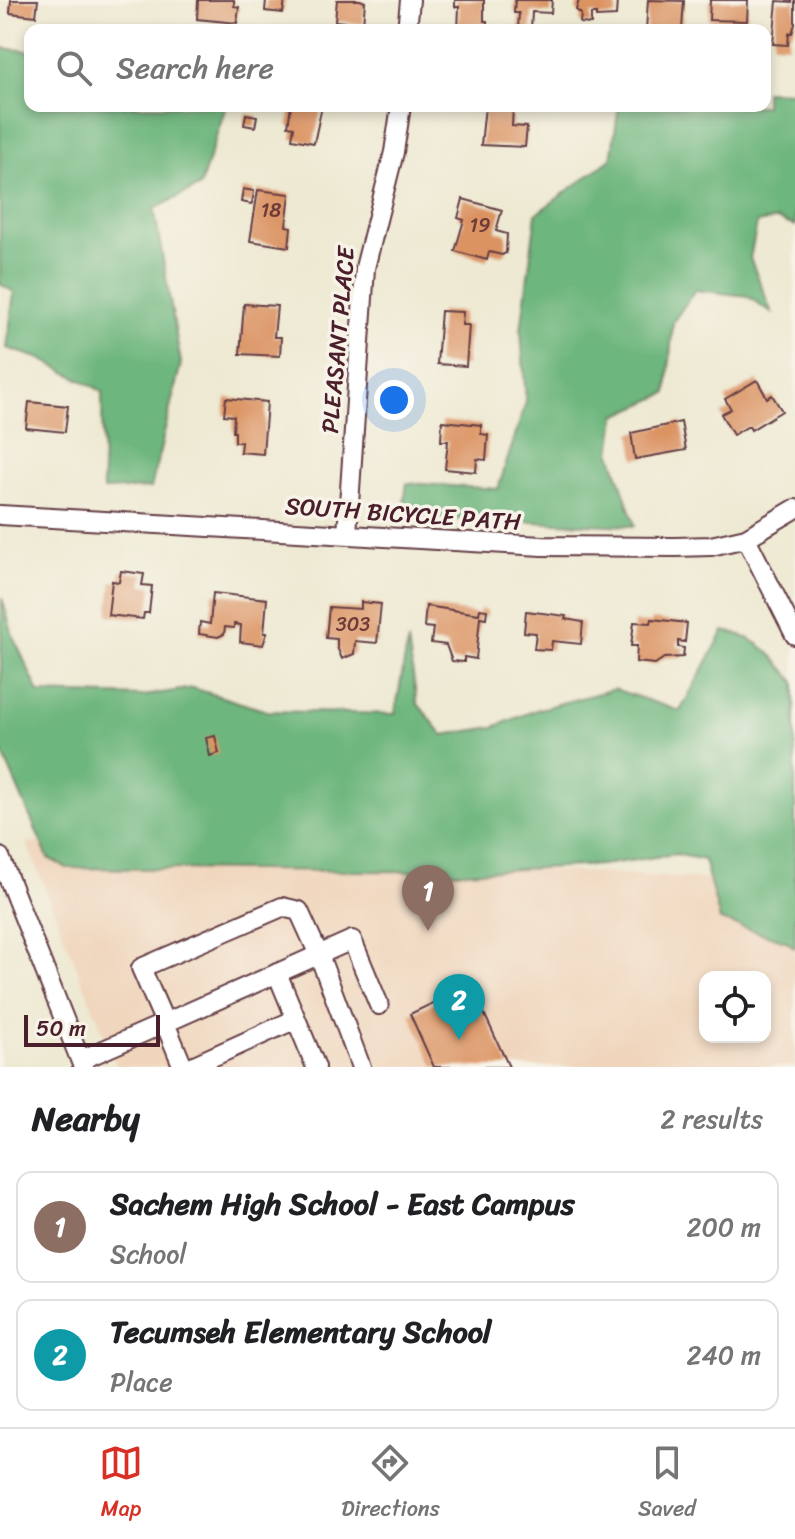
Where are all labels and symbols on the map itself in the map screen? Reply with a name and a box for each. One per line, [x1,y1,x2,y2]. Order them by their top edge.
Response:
house number: 18 [261,193,281,228]
house number: 19 [470,208,490,243]
street label: PLEASANT PLACE [309,243,367,435]
your location [374,380,414,420]
street label: SOUTH BICYCLE PATH [284,485,522,543]
house number: 303 [336,607,370,642]
pin: 1 [402,865,454,931]
pin: 2 [433,974,485,1040]
scale bar [24,1011,160,1047]

